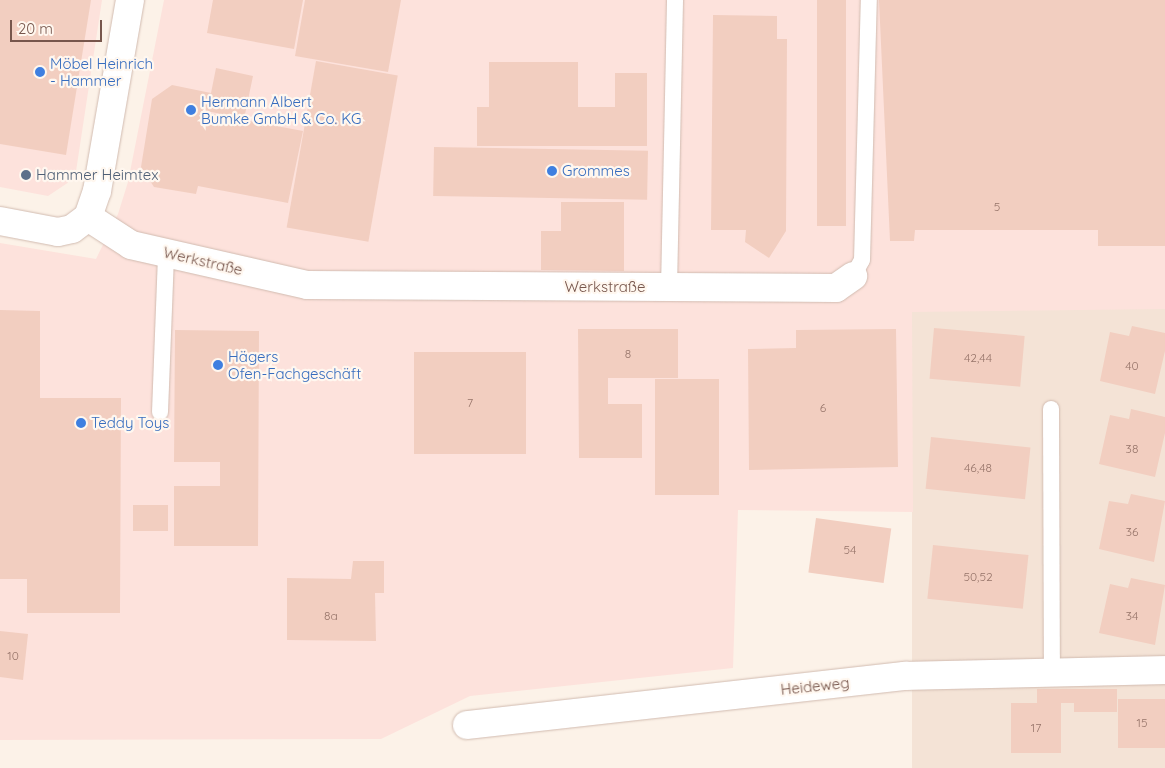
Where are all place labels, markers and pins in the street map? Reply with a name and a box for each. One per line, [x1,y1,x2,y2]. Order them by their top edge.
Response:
place label: Möbel Heinrich - Hammer [50,54,153,89]
marker: Möbel Heinrich - Hammer [34,66,46,78]
place label: Hermann Albert Bumke GmbH & Co. KG [201,92,361,127]
marker: Hermann Albert Bumke GmbH & Co. KG [185,104,197,116]
place label: Grommes [562,162,630,180]
marker: Grommes [546,165,558,177]
place label: Hammer Heimtex [36,166,158,184]
marker: Hammer Heimtex [20,169,32,181]
place label: Hägers Ofen-Fachgeschäft [228,347,361,382]
marker: Hägers Ofen-Fachgeschäft [212,359,224,371]
place label: Teddy Toys [91,414,169,432]
marker: Teddy Toys [75,417,87,429]

